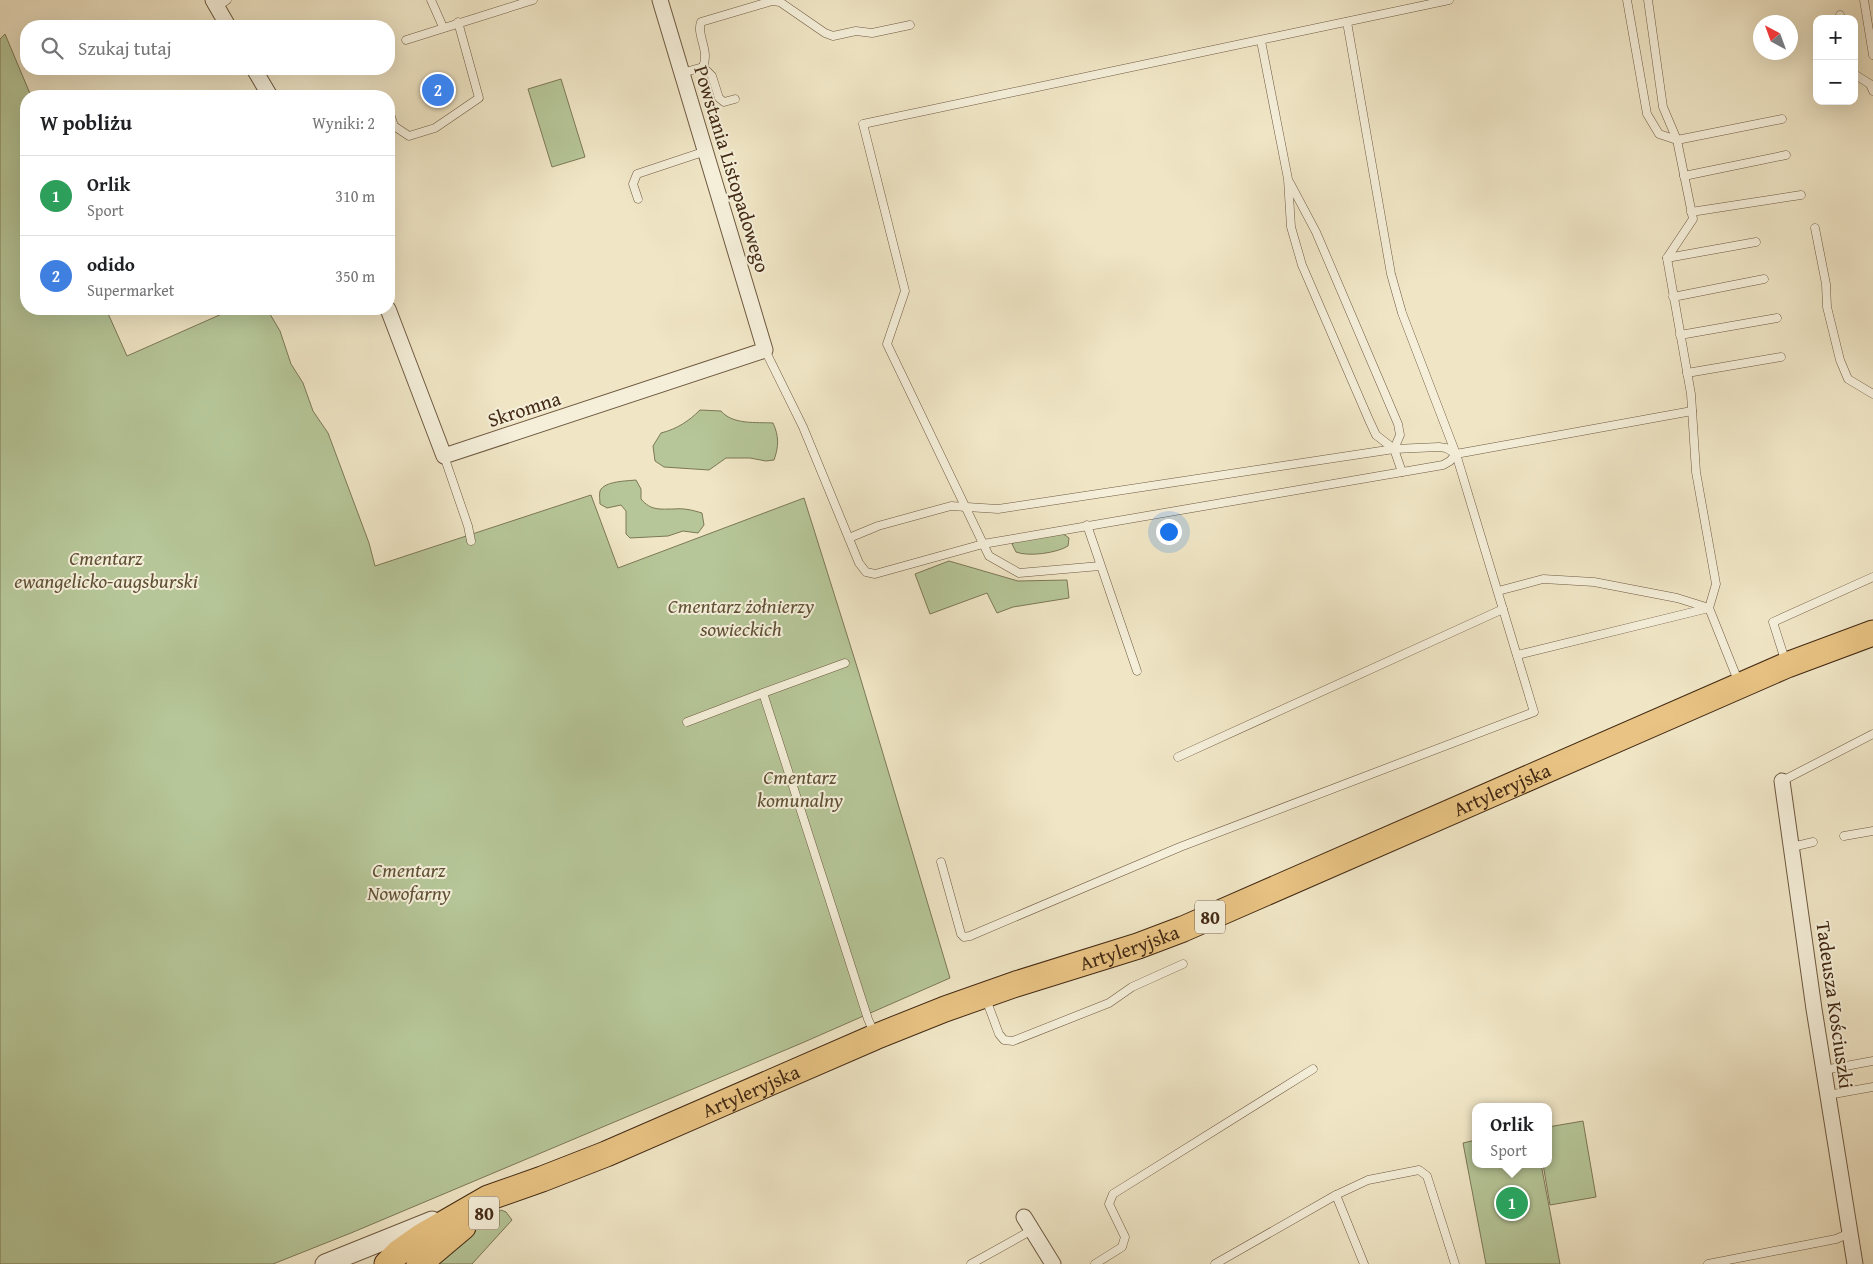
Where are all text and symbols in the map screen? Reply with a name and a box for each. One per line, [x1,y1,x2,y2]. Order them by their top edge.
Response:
north arrow [1753,15,1798,60]
map controls [1813,15,1858,105]
button: + [1813,15,1858,60]
search box [20,20,395,75]
icon: search [38,34,66,62]
text: Szukaj tutaj [78,34,172,62]
button: − [1813,60,1858,105]
street label: Powstania Listopadowego [687,62,778,276]
pin: 2 [422,71,454,109]
text: W pobliżu [40,107,132,138]
text: Wyniki: 2 [312,111,375,135]
text: Orlik [87,170,130,198]
text: 1 [52,184,60,208]
text: 310 m [335,184,375,208]
text: Sport [87,198,124,222]
text: odido [87,250,135,278]
text: 2 [52,264,60,288]
text: 350 m [335,264,375,288]
text: Supermarket [87,278,174,302]
street label: Skromna [484,383,565,434]
your location [1156,519,1182,545]
park label: Cmentarz ewangelicko-augsburski [14,543,198,595]
park label: Cmentarz żołnierzy sowieckich [668,591,814,643]
street label: Artyleryjska [1448,755,1555,823]
park label: Cmentarz komunalny [757,762,843,814]
park label: Cmentarz Nowofarny [366,855,451,907]
road number: 80 [1195,900,1225,934]
street label: Artyleryjska [1076,917,1184,977]
street label: Tadeusza Kościuszki [1809,919,1862,1091]
street label: Artyleryjska [697,1056,804,1125]
popup [1472,1103,1552,1168]
text: Orlik [1490,1110,1534,1138]
text: Sport [1490,1138,1527,1162]
pin: 1 [1496,1184,1528,1222]
road number: 80 [469,1196,499,1230]

